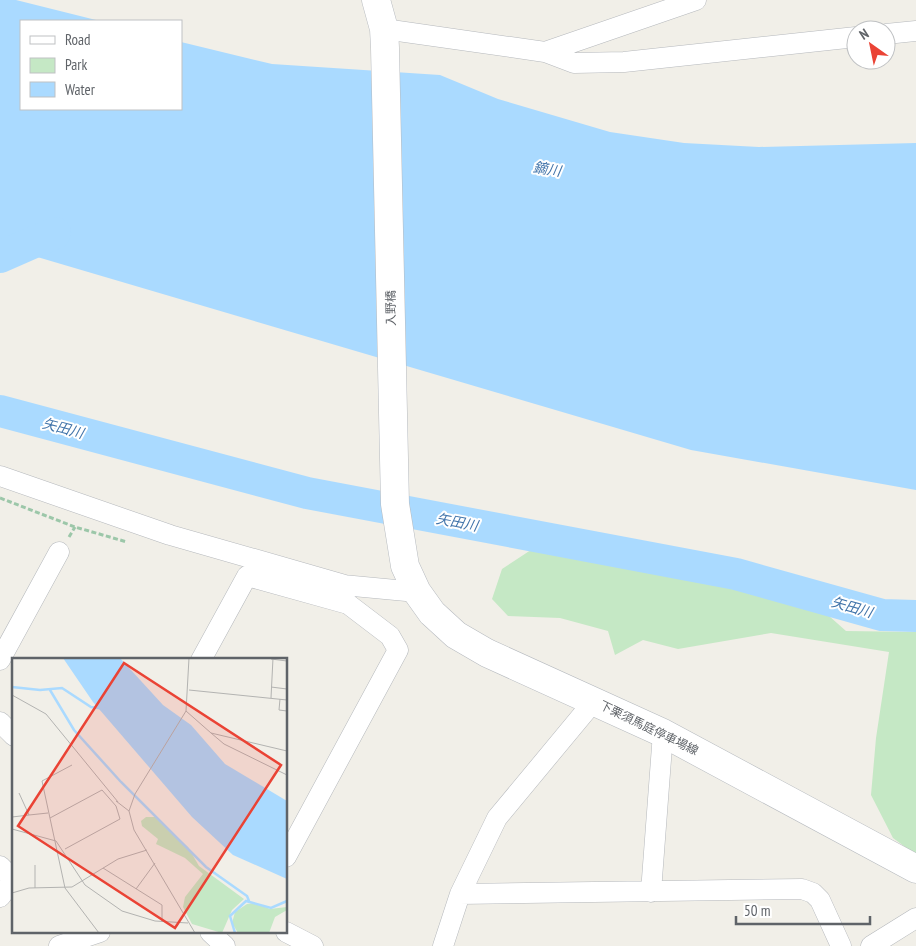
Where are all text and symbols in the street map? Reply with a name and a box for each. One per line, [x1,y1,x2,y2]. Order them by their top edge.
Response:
legend [20,20,182,110]
north arrow [846,20,896,70]
text: N [856,24,872,44]
text: Road [65,30,91,49]
text: Park [65,55,87,74]
text: Water [65,80,96,99]
water label: 鏑川 [532,158,564,180]
street label: 入野橋 [383,290,398,326]
water label: 矢田川 [40,414,88,443]
water label: 矢田川 [435,509,481,535]
water label: 矢田川 [829,593,877,622]
inset map [12,658,288,934]
street label: 下栗須馬庭停車場線 [597,697,701,758]
scale bar [736,894,870,926]
text: 50 m [744,901,770,920]

